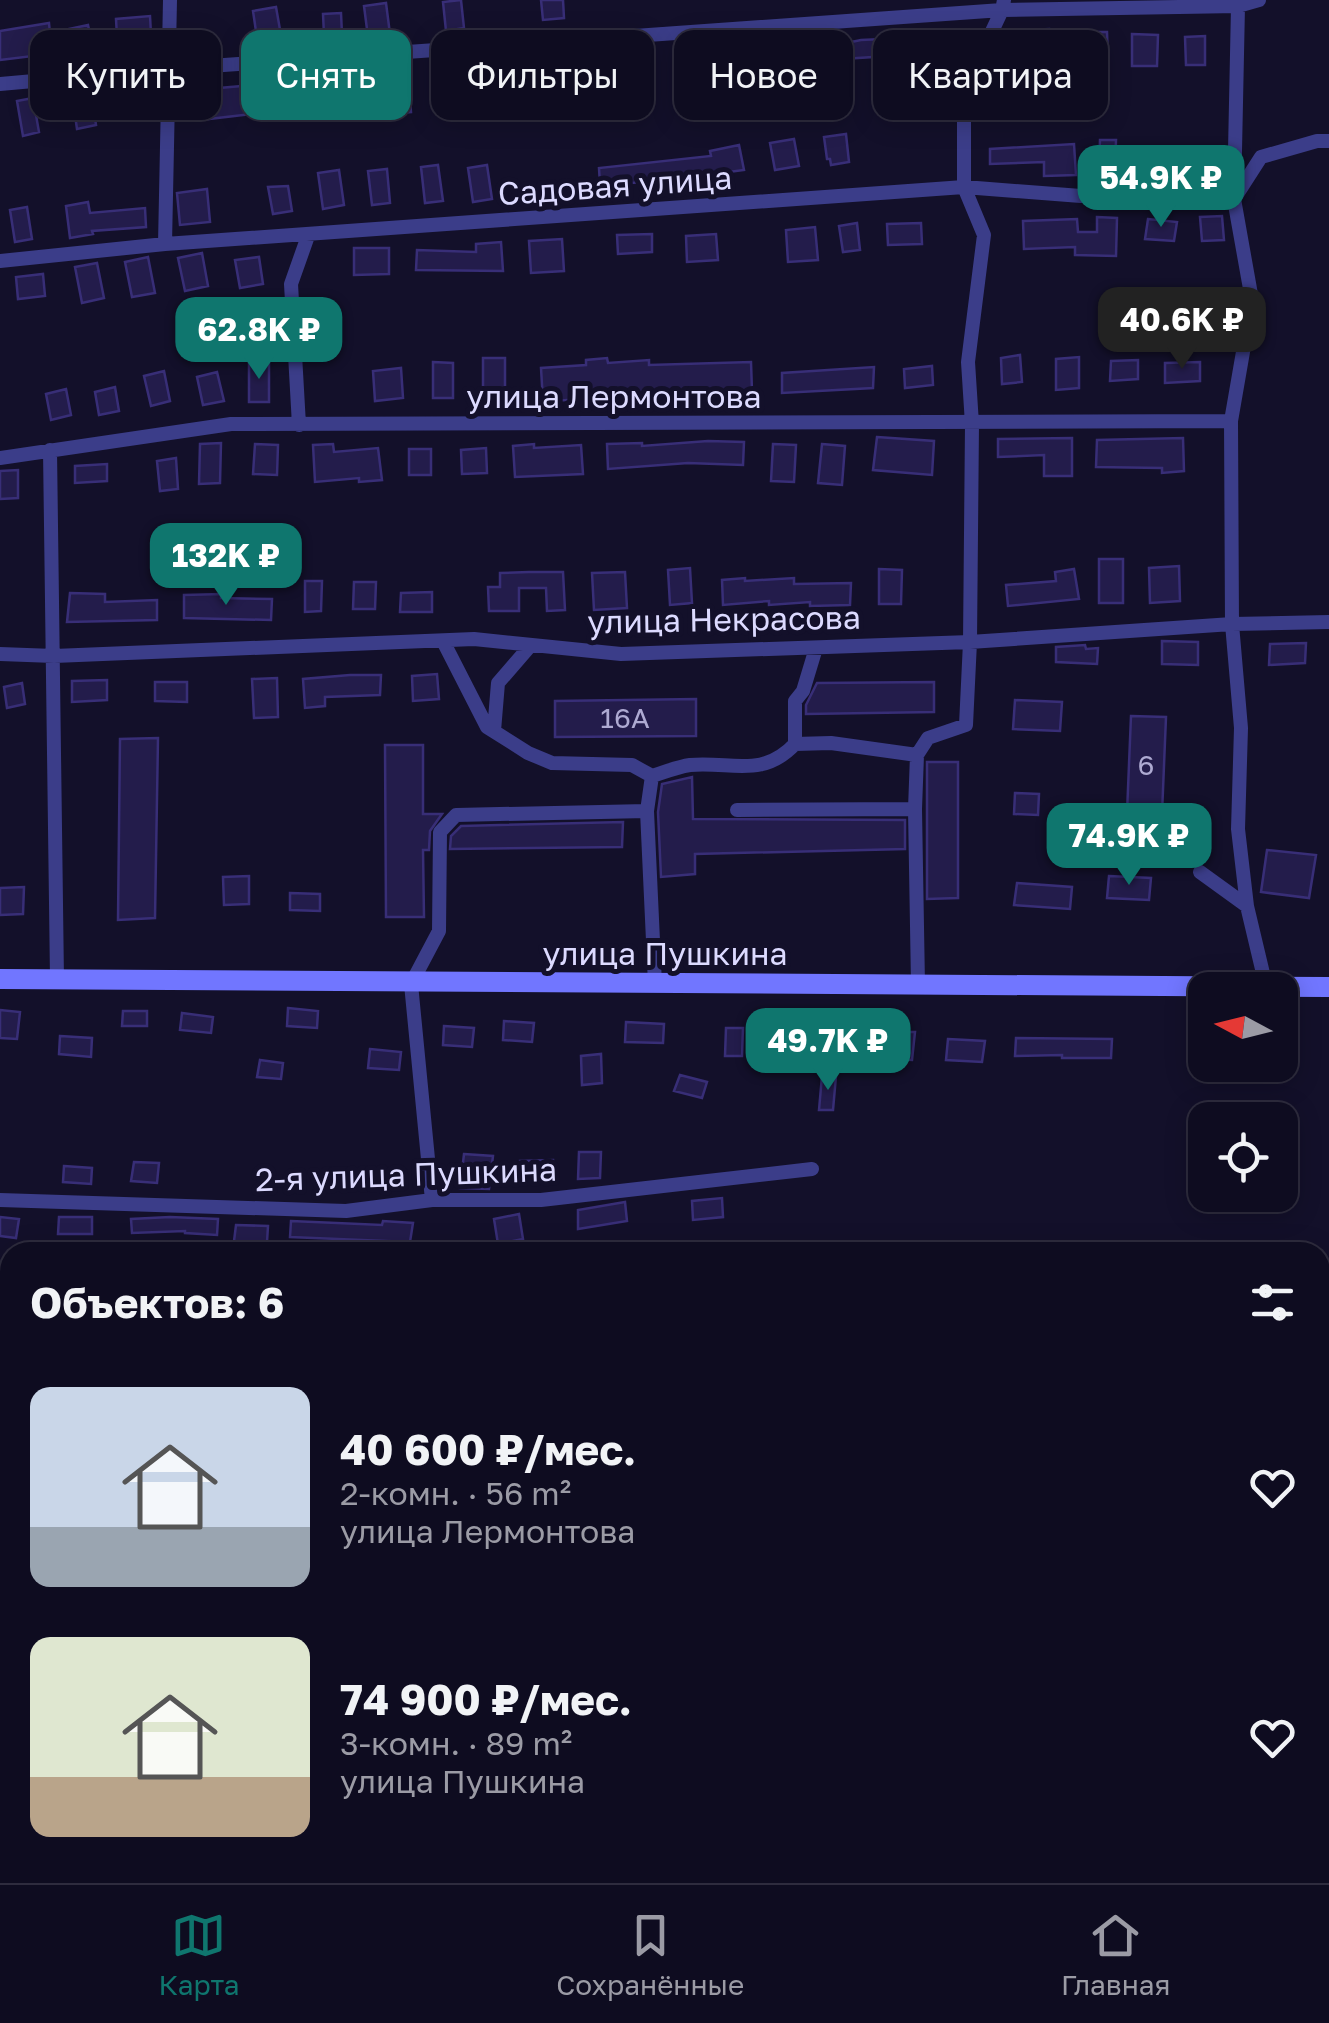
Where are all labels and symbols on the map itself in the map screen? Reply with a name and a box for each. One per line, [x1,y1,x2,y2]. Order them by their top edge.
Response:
pin: 54.9K ₽ [1069,145,1253,230]
street label: Садовая улица [497,158,733,212]
pin: 40.6K ₽ [1090,287,1274,372]
pin: 62.8K ₽ [167,297,351,382]
street label: улица Лермонтова [466,377,762,415]
pin: 132K ₽ [145,523,307,608]
street label: улица Некрасова [587,598,861,640]
house number: 16А [600,701,650,734]
house number: 6 [1138,748,1154,781]
pin: 74.9K ₽ [1037,803,1221,888]
street label: улица Пушкина [542,934,788,972]
north arrow [1188,972,1298,1082]
pin: 49.7K ₽ [736,1008,920,1093]
street label: 2-я улица Пушкина [254,1150,558,1198]

